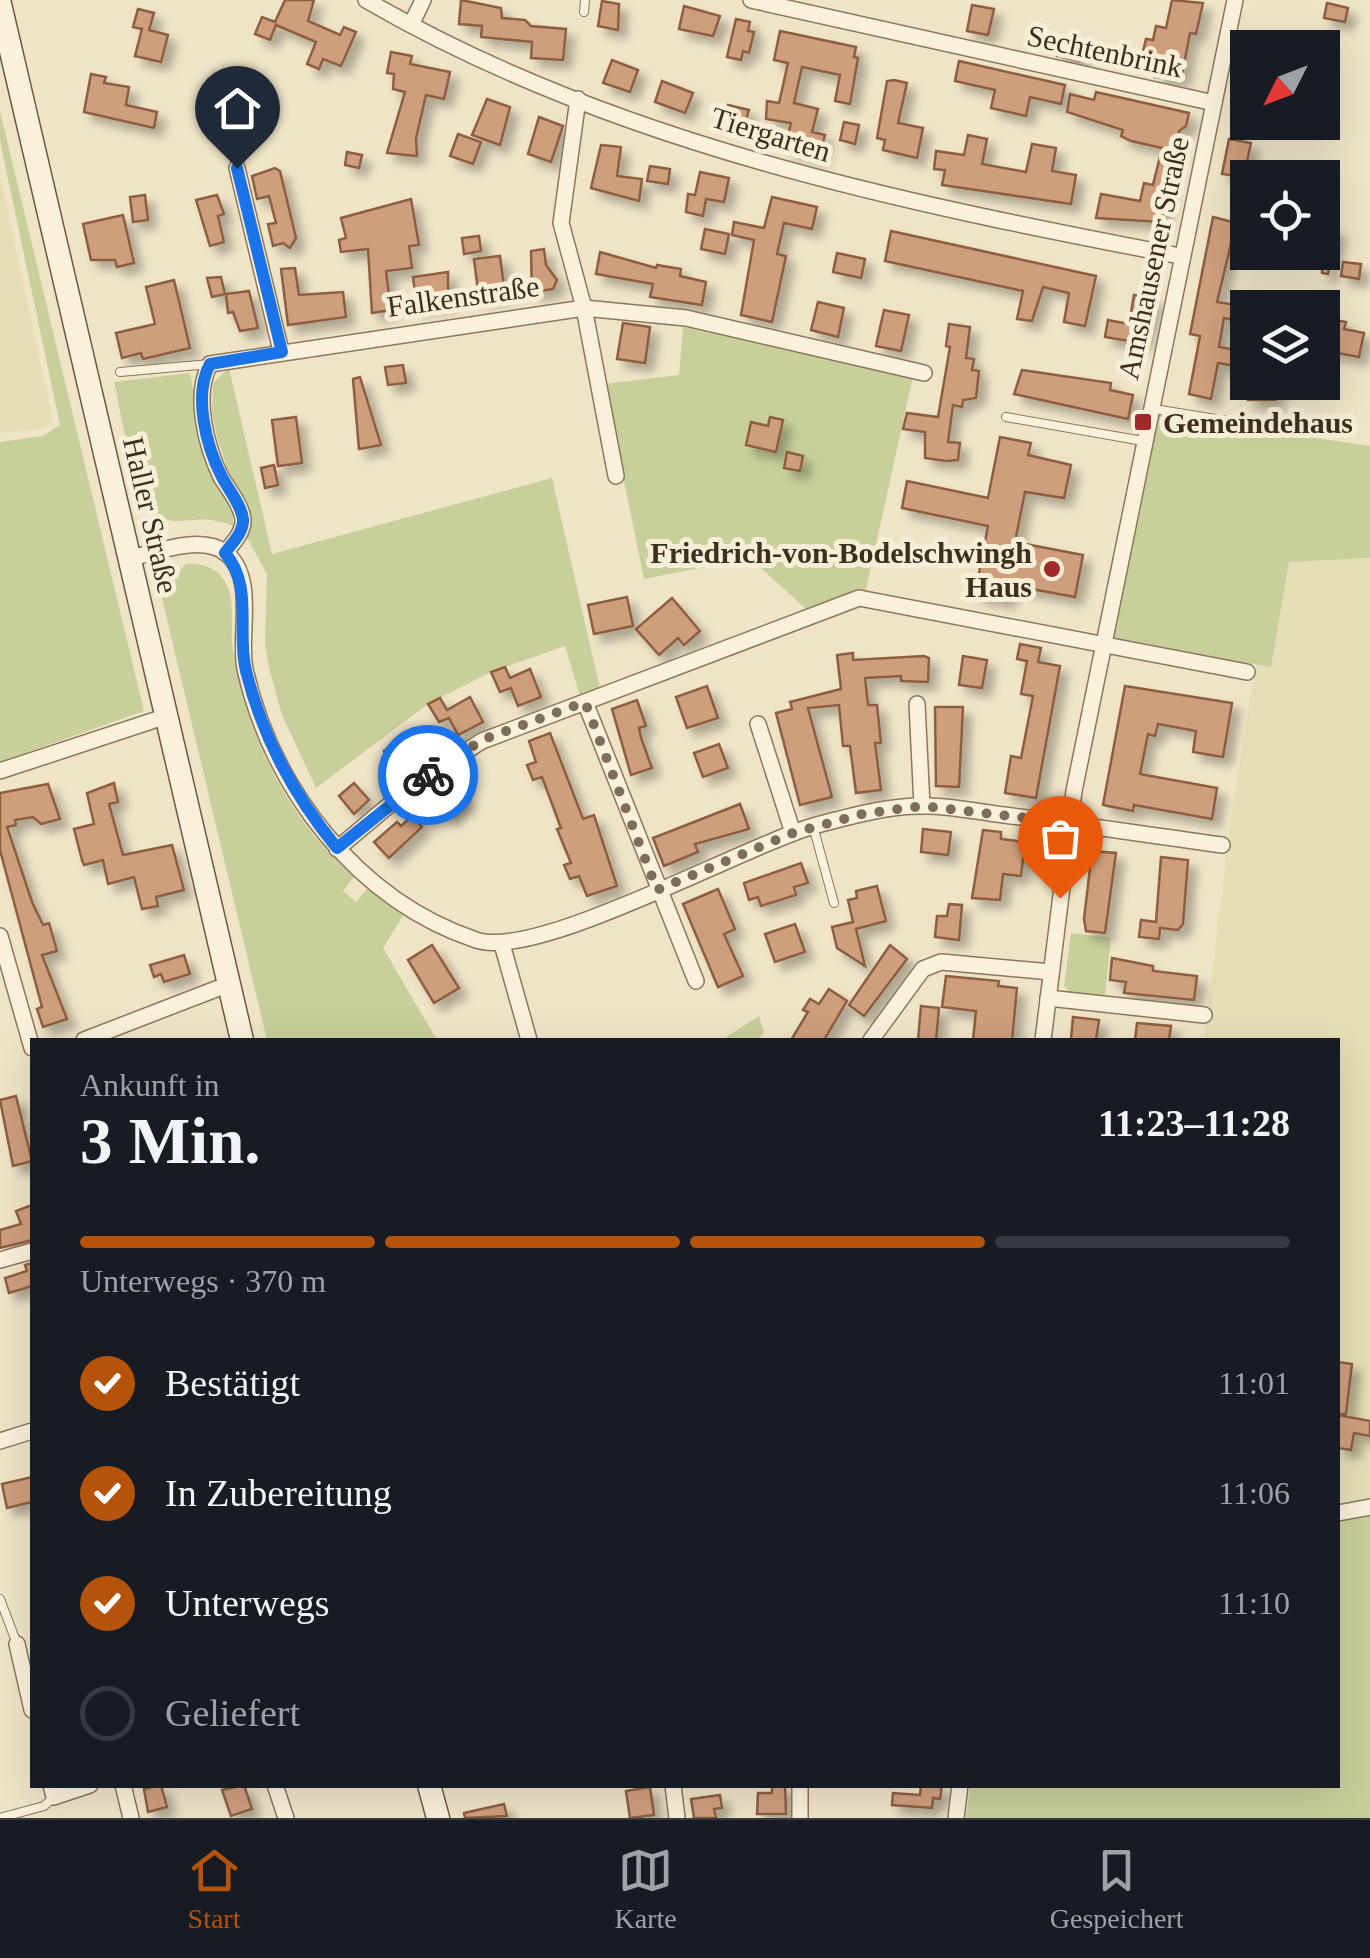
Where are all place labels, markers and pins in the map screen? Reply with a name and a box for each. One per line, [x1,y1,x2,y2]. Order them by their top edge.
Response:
pin [195,66,280,169]
place label: Gemeindehaus [1163,406,1353,439]
marker: Gemeindehaus [1132,411,1154,433]
place label: Friedrich-von-Bodelschwingh Haus [650,536,1032,603]
marker: Friedrich-von-Bodelschwingh Haus [1041,558,1063,580]
pin [1018,796,1103,899]

